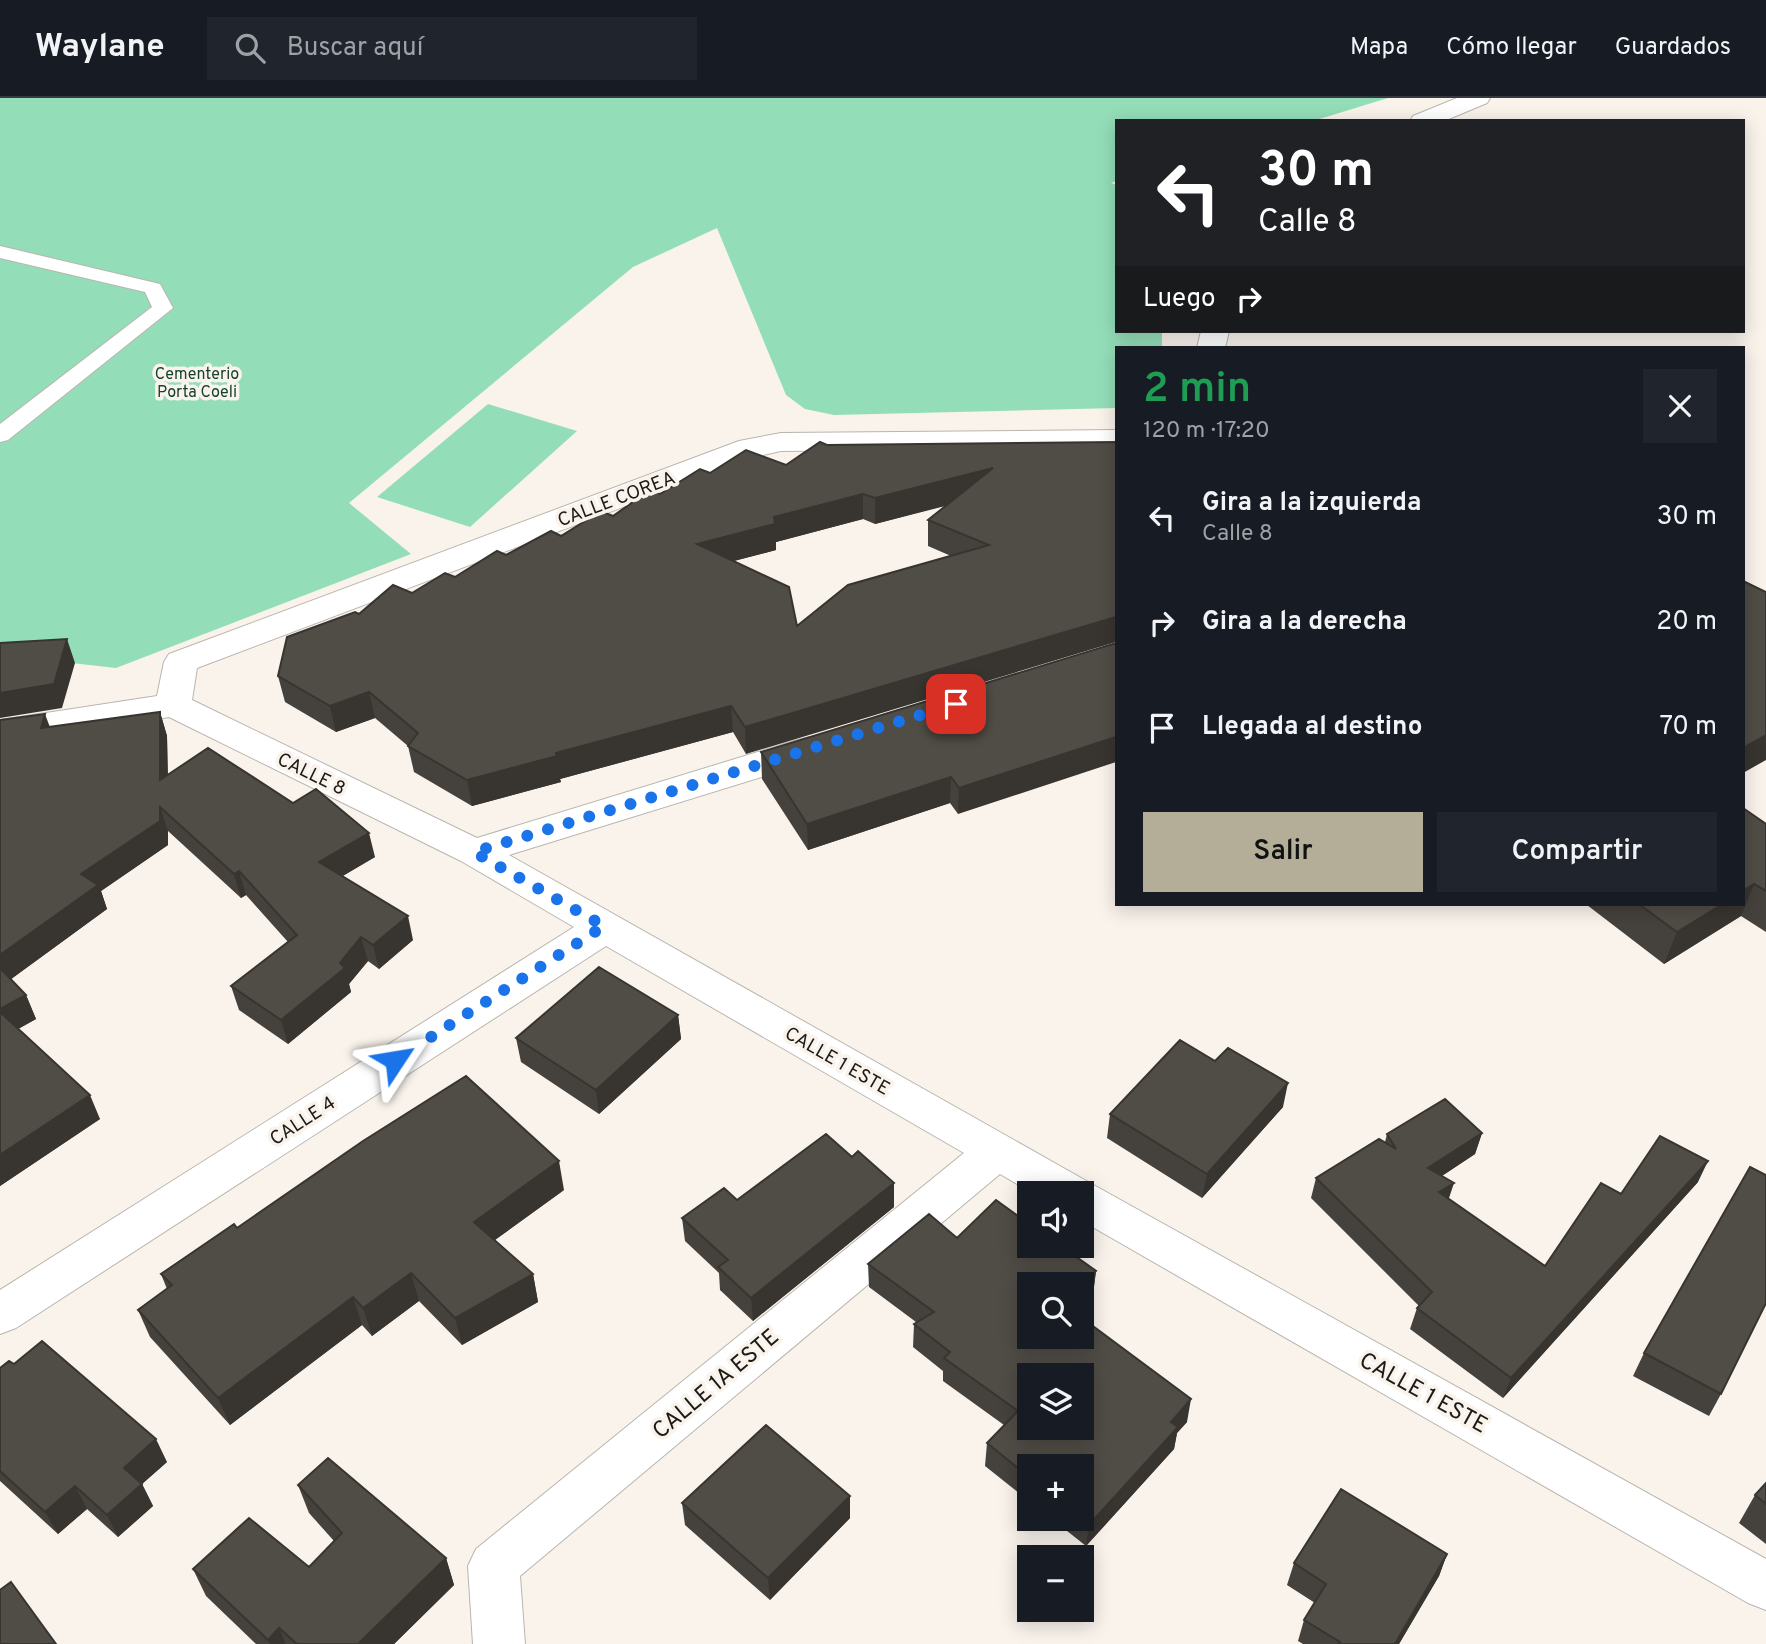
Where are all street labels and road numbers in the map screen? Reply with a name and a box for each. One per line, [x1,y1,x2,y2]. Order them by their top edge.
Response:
street label: CALLE COREA [554,466,679,533]
street label: CALLE 8 [273,748,349,802]
street label: CALLE 1 ESTE [780,1022,894,1102]
street label: CALLE 4 [266,1092,340,1152]
street label: CALLE 1A ESTE [647,1324,786,1446]
street label: CALLE 1 ESTE [1353,1347,1492,1441]

